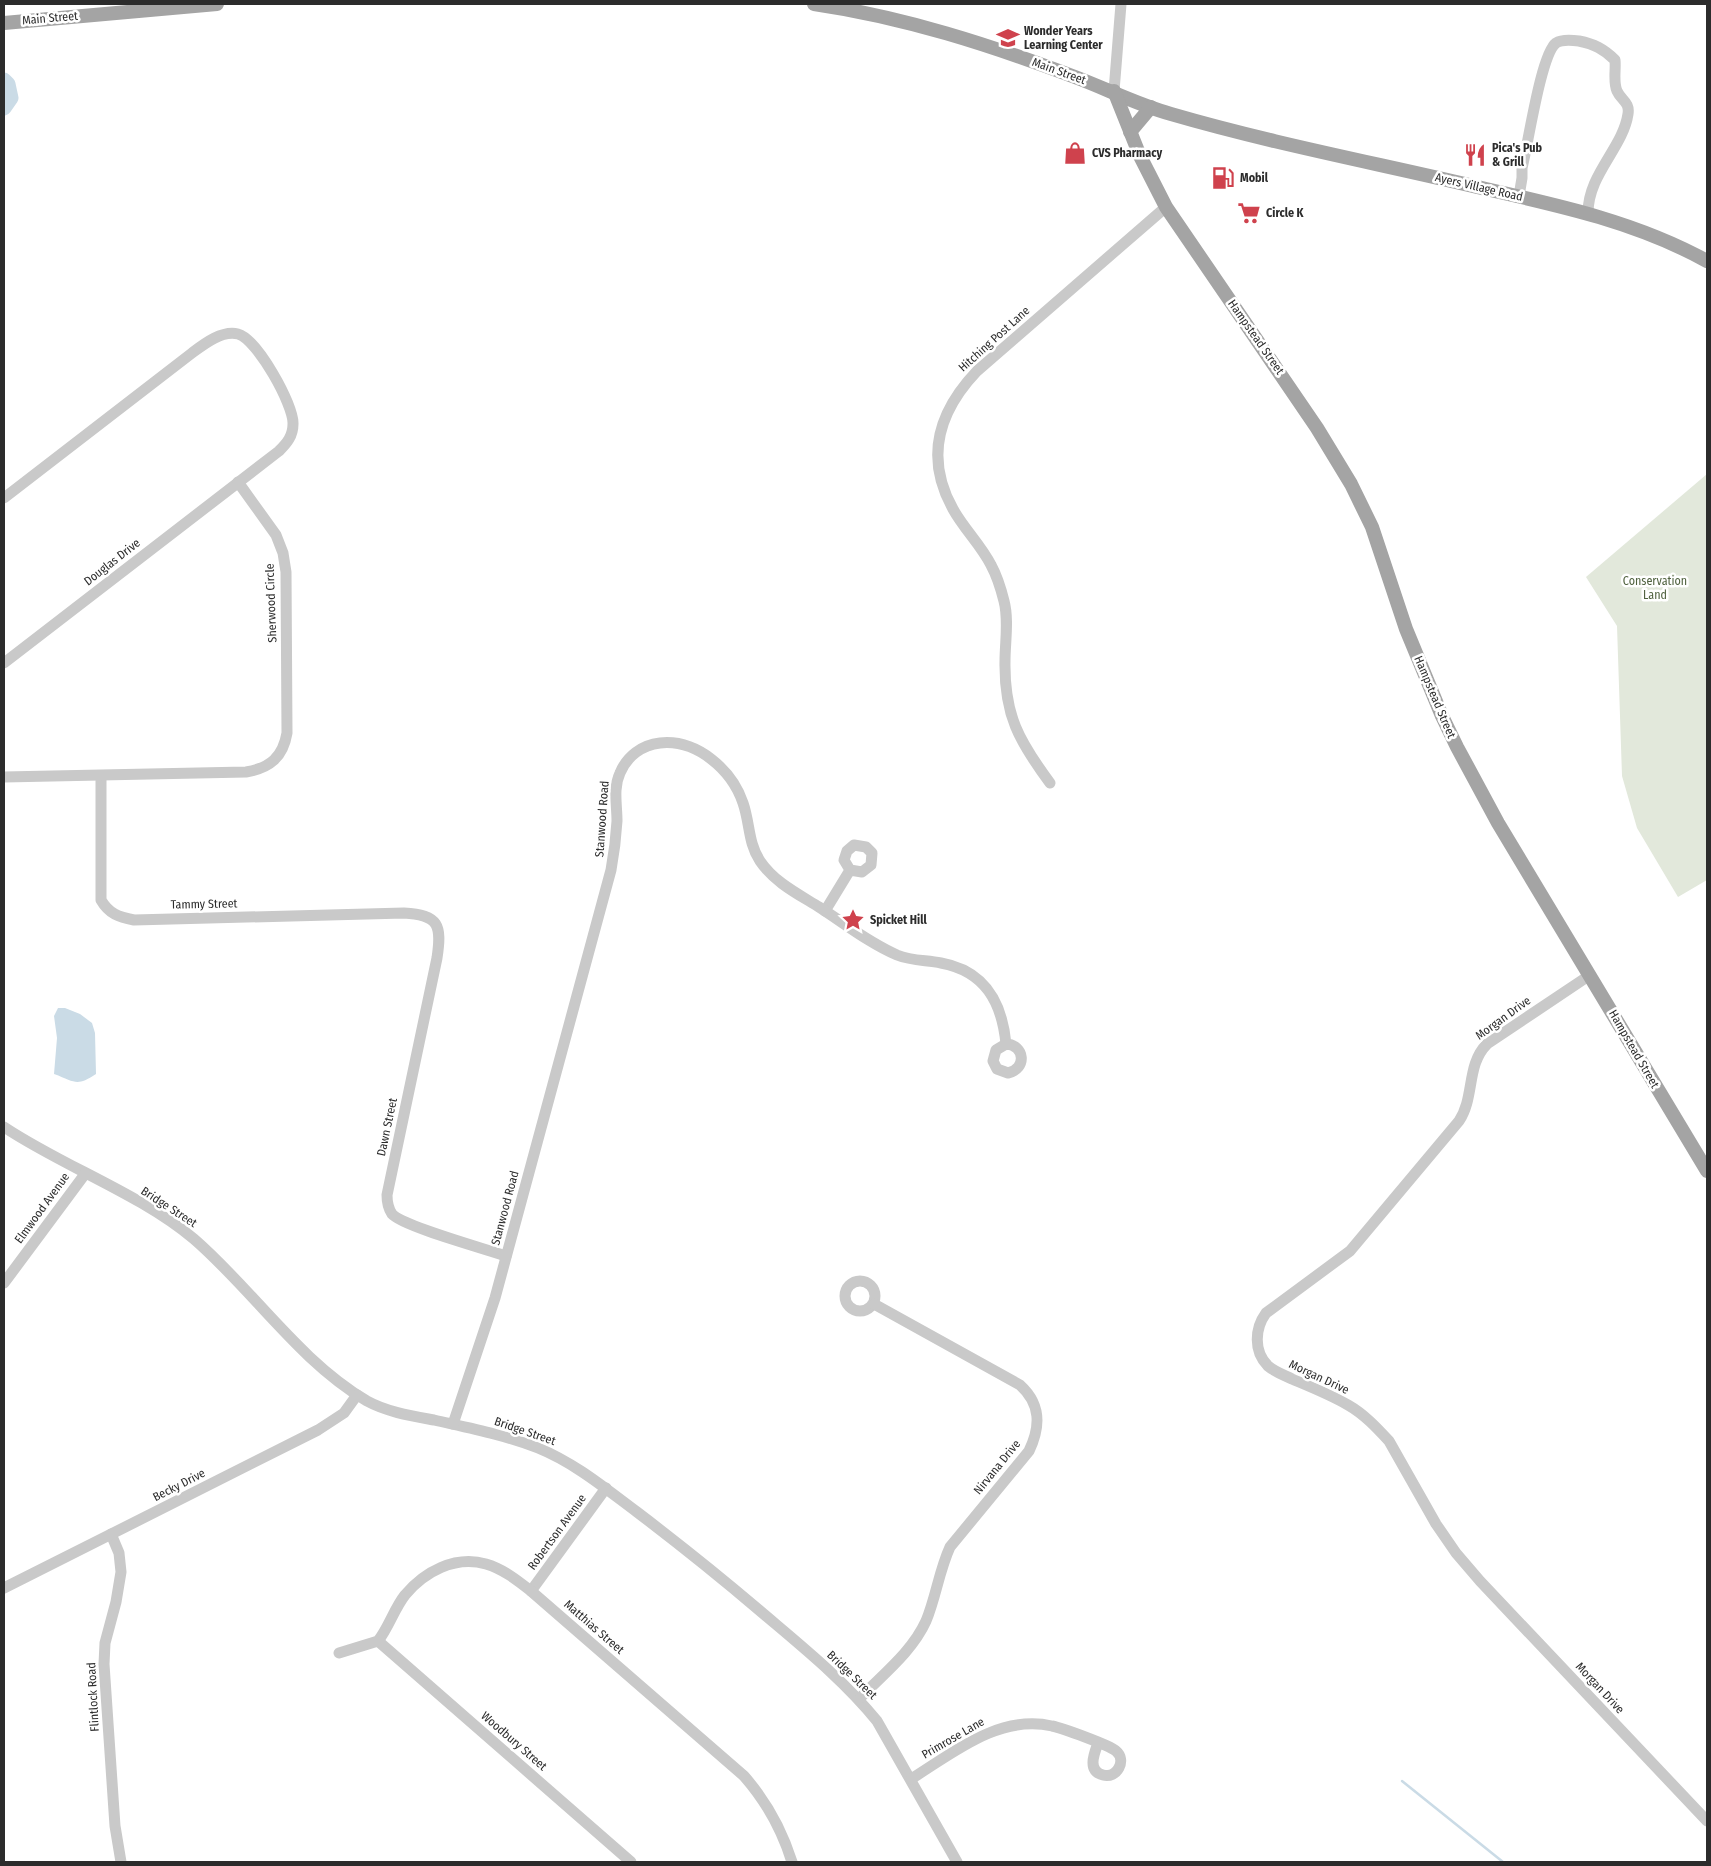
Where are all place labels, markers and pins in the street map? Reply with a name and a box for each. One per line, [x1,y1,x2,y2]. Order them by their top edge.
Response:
place label: Wonder Years Learning Center [1024,24,1103,52]
school or university icon: Wonder Years Learning Center [995,25,1021,51]
shop icon: CVS Pharmacy [1062,140,1088,166]
place label: Pica's Pub & Grill [1492,141,1542,169]
restaurant icon: Pica's Pub & Grill [1462,142,1488,168]
place label: CVS Pharmacy [1092,146,1162,160]
fuel station icon: Mobil [1210,165,1236,191]
place label: Mobil [1240,171,1269,185]
supermarket icon: Circle K [1236,200,1262,226]
place label: Circle K [1266,206,1304,220]
place icon: Spicket Hill [840,907,866,933]
place label: Spicket Hill [870,913,927,927]

